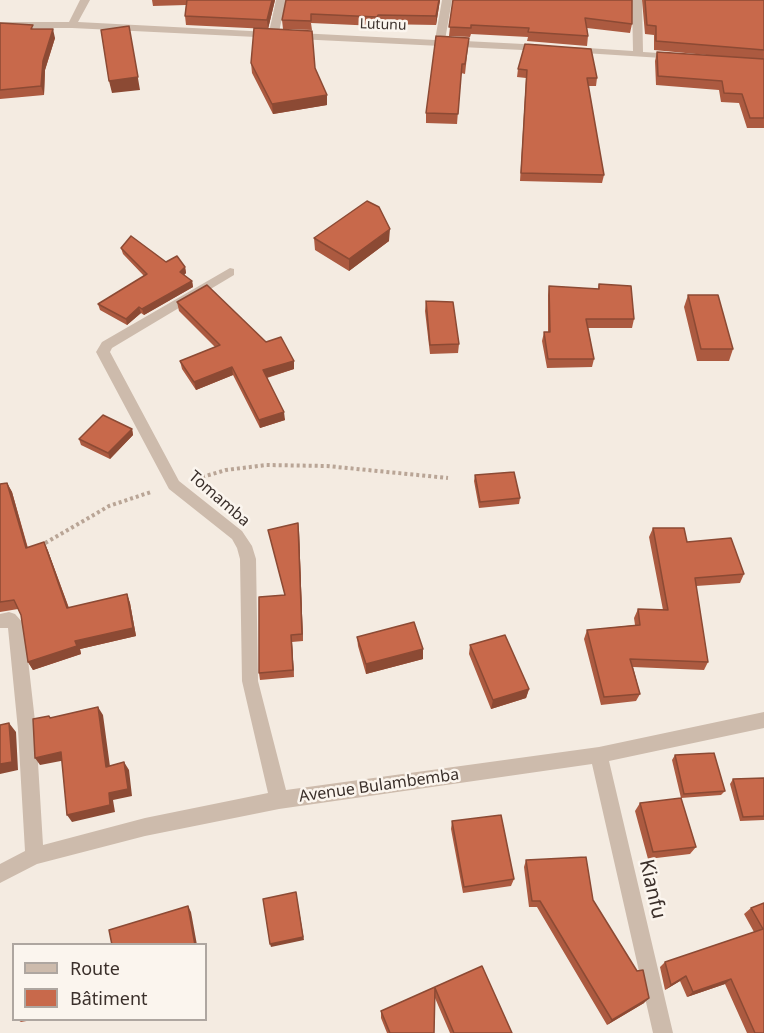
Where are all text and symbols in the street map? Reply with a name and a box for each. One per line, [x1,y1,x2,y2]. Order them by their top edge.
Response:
street label: Lutunu [359,16,407,34]
street label: Tomamba [184,467,254,531]
street label: Avenue Bulambemba [298,765,460,807]
street label: Kianfu [634,857,670,921]
legend [12,943,207,1021]
text: Route [70,956,120,980]
text: Bâtiment [70,986,148,1010]

